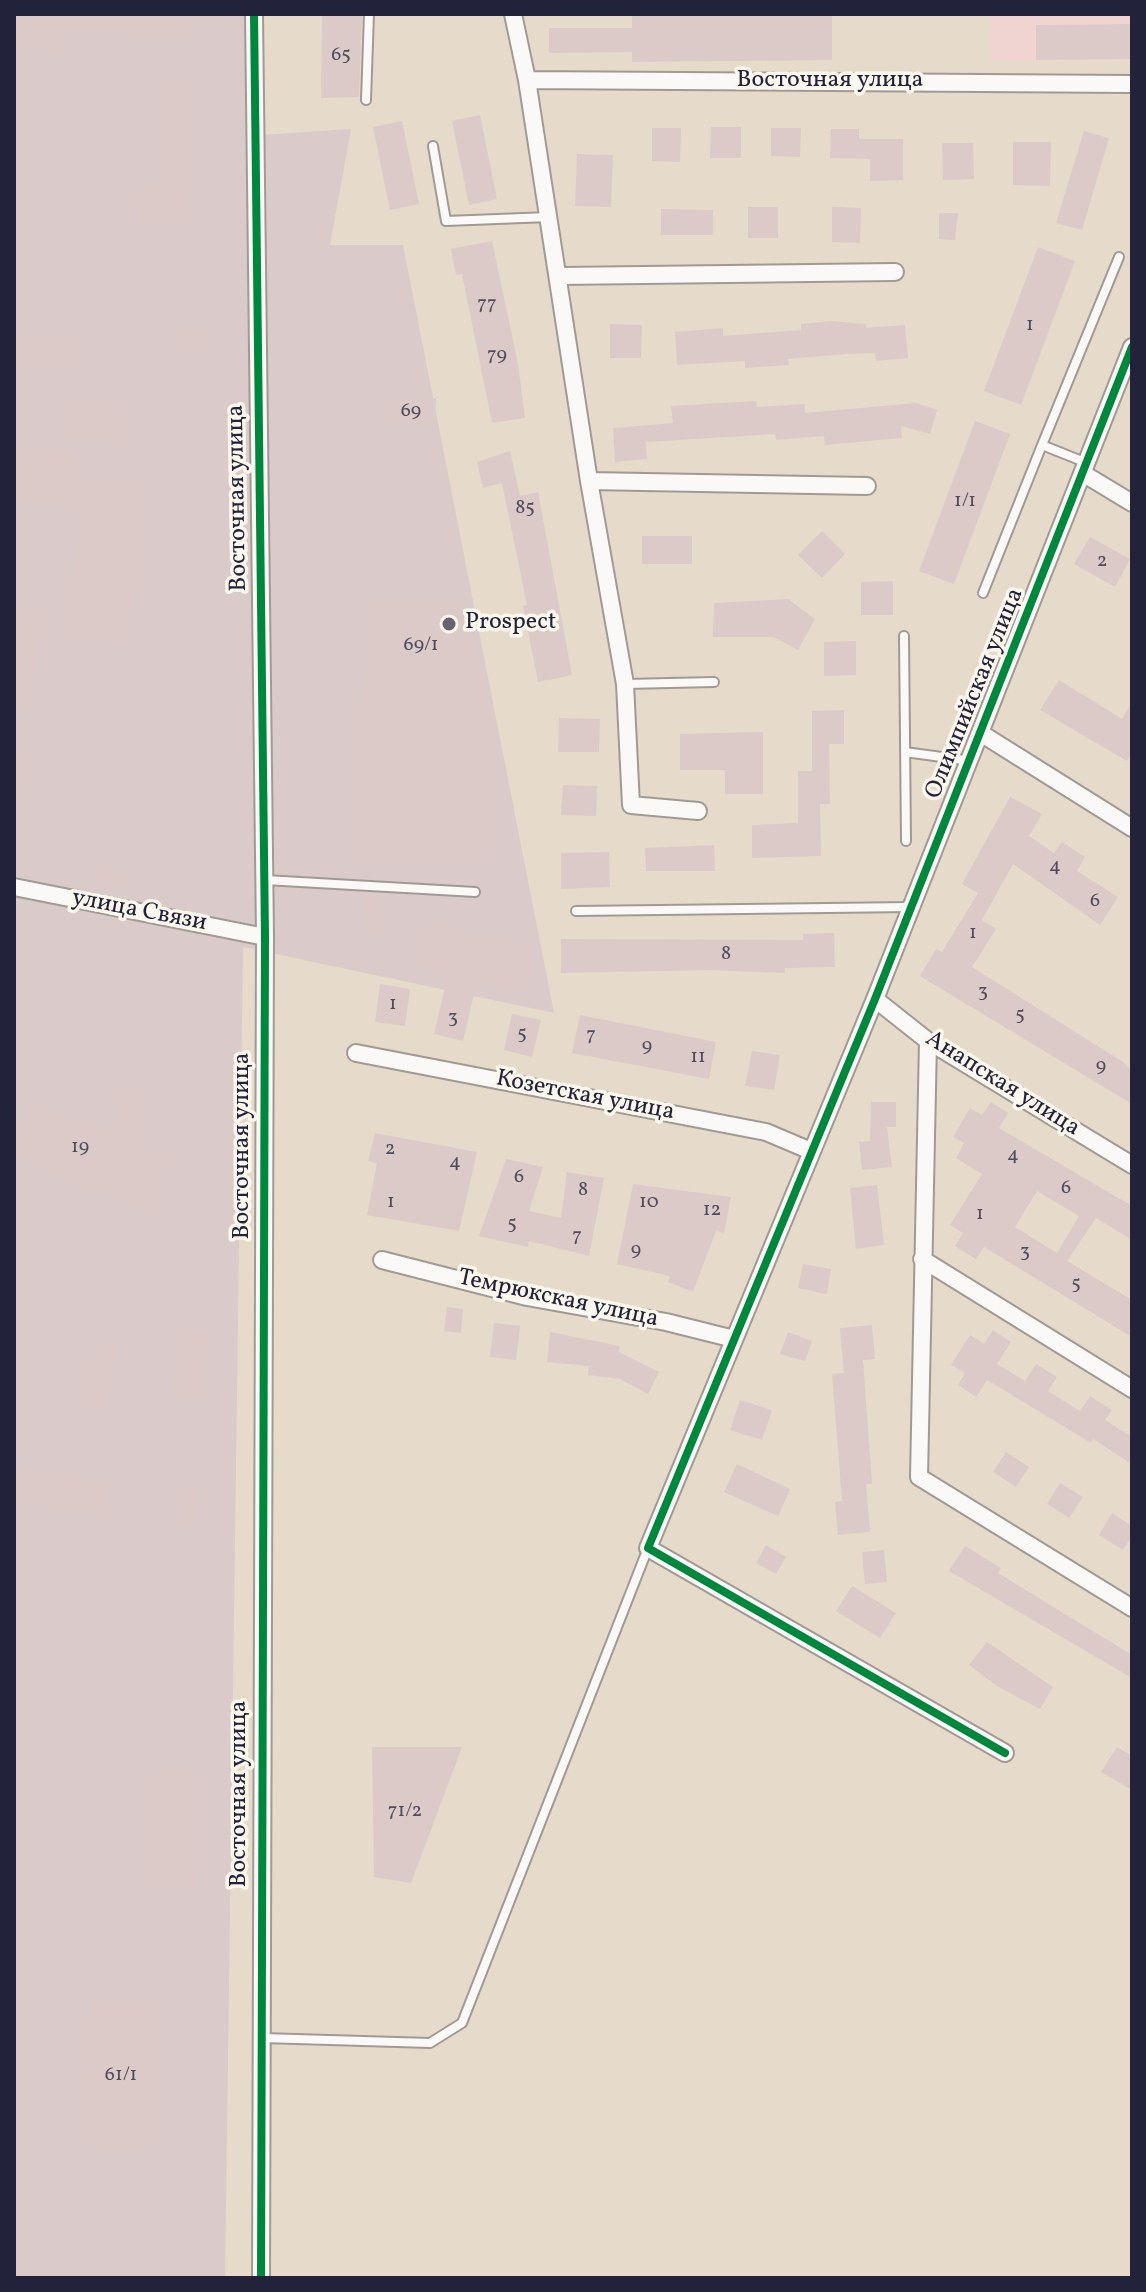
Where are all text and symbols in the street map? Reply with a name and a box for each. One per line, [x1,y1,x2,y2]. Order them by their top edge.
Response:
house number: 65 [331,44,351,68]
street label: Восточная улица [737,68,923,96]
house number: 77 [477,293,497,317]
house number: 1 [1026,314,1034,338]
house number: 79 [487,344,507,368]
house number: 69 [401,400,421,424]
street label: Восточная улица [223,404,255,592]
house number: 1/1 [954,490,976,514]
house number: 85 [515,497,535,521]
house number: 2 [1097,550,1107,574]
street label: Олимпийская улица [921,585,1031,803]
place label: Prospect [465,610,556,638]
marker: Prospect [440,615,458,633]
house number: 69/1 [404,634,438,658]
house number: 4 [1049,855,1061,879]
street label: улица Связи [69,885,209,939]
house number: 6 [1090,890,1100,914]
house number: 1 [969,922,977,946]
house number: 8 [721,943,731,967]
house number: 3 [978,981,988,1005]
house number: 1 [389,993,397,1017]
house number: 5 [1015,1004,1025,1028]
house number: 3 [448,1007,458,1031]
house number: 5 [517,1023,527,1047]
house number: 7 [586,1024,596,1048]
street label: Анапская улица [919,1026,1085,1144]
house number: 9 [642,1035,652,1059]
house number: 11 [690,1046,706,1070]
street label: Восточная улица [230,1053,258,1239]
house number: 9 [1096,1055,1106,1079]
street label: Козетская улица [493,1066,677,1128]
house number: 19 [71,1136,89,1160]
house number: 2 [385,1138,395,1162]
house number: 4 [1007,1144,1019,1168]
house number: 4 [449,1151,461,1175]
house number: 6 [514,1166,524,1190]
house number: 6 [1061,1177,1071,1201]
house number: 8 [578,1179,588,1203]
house number: 1 [387,1191,395,1215]
house number: 10 [639,1191,659,1215]
house number: 12 [703,1199,721,1223]
house number: 1 [976,1203,984,1227]
house number: 5 [507,1213,517,1237]
house number: 7 [572,1225,582,1249]
house number: 9 [631,1239,641,1263]
house number: 3 [1020,1241,1030,1265]
street label: Темрюкская улица [455,1265,661,1335]
house number: 5 [1071,1273,1081,1297]
street label: Восточная улица [227,1701,255,1887]
house number: 71/2 [388,1800,422,1824]
house number: 61/1 [105,2064,137,2088]

